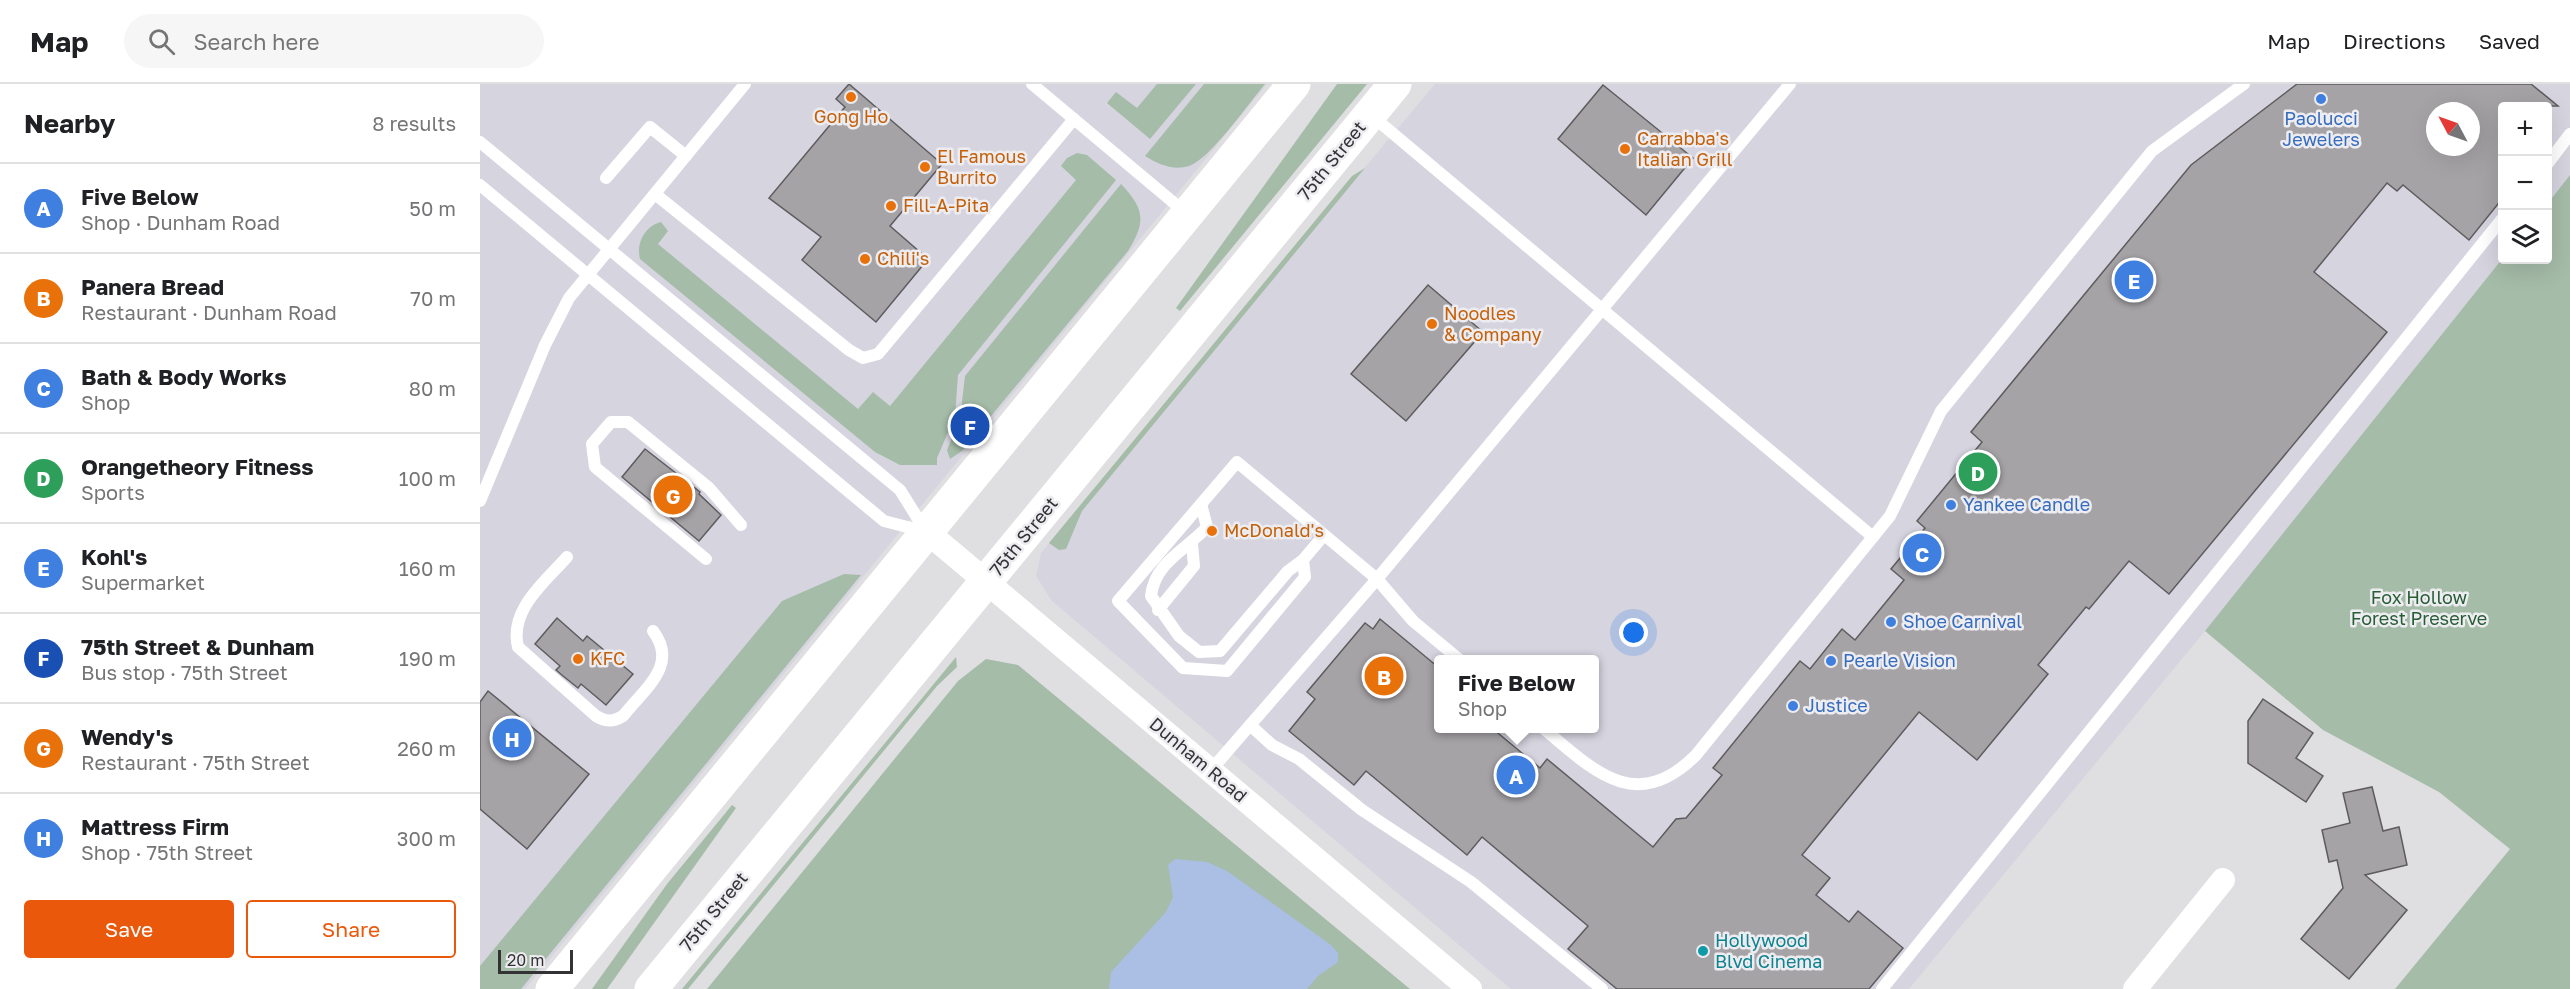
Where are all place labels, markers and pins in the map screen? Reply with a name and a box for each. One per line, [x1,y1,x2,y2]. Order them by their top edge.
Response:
marker: Gong Ho [844,90,858,104]
marker: Paolucci Jewelers [2314,92,2328,106]
place label: Gong Ho [814,105,888,127]
place label: Paolucci Jewelers [2282,107,2360,150]
place label: Carrabba's Italian Grill [1637,127,1733,170]
marker: Carrabba's Italian Grill [1618,142,1632,156]
place label: El Famous Burrito [937,145,1026,188]
marker: El Famous Burrito [918,160,932,174]
place label: Fill-A-Pita [903,194,989,216]
marker: Fill-A-Pita [884,199,898,213]
place label: Chili's [877,247,929,269]
marker: Chili's [858,252,872,266]
pin: E [2114,258,2154,302]
place label: Noodles & Company [1444,302,1542,345]
marker: Noodles & Company [1425,317,1439,331]
pin: F [950,404,990,448]
pin: D [1958,450,1998,494]
pin: G [654,472,692,518]
place label: Yankee Candle [1963,493,2090,515]
marker: Yankee Candle [1944,498,1958,512]
place label: McDonald's [1224,519,1324,541]
marker: McDonald's [1205,524,1219,538]
pin: C [1902,530,1942,576]
place label: Shoe Carnival [1903,610,2022,632]
marker: Shoe Carnival [1884,615,1898,629]
place label: KFC [590,647,625,669]
place label: Pearle Vision [1843,649,1956,671]
marker: KFC [571,652,585,666]
pin: B [1364,654,1404,698]
marker: Pearle Vision [1824,654,1838,668]
place label: Justice [1805,694,1868,716]
marker: Justice [1786,699,1800,713]
pin: H [492,716,531,760]
pin: A [1496,752,1536,798]
place label: Hollywood Blvd Cinema [1715,929,1822,972]
marker: Hollywood Blvd Cinema [1696,944,1710,958]

